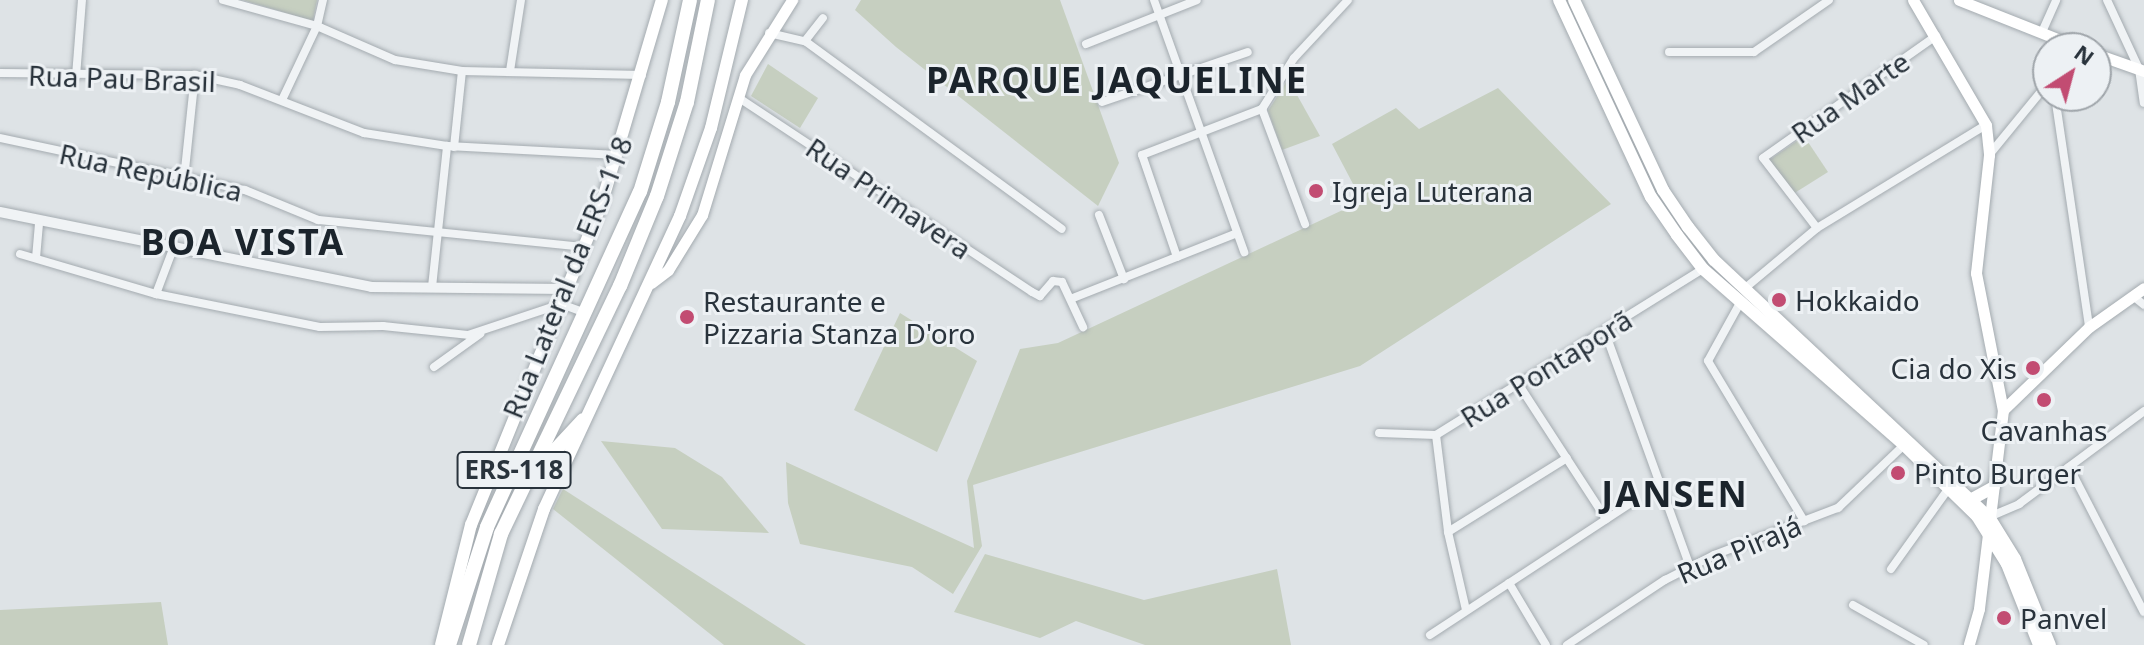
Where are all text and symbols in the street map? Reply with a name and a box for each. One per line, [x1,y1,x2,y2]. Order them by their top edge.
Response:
north arrow [2032,32,2112,112]
text: N [2069,37,2101,72]
street label: Rua Marte [1785,44,1915,150]
street label: Rua Pau Brasil [28,58,216,98]
district label: PARQUE JAQUELINE [926,58,1308,102]
street label: Rua Primavera [800,130,978,266]
street label: Rua Lateral da ERS-118 [495,131,639,423]
street label: Rua República [56,136,246,208]
place label: Igreja Luterana [1332,174,1533,208]
marker: Igreja Luterana [1307,182,1325,200]
district label: BOA VISTA [141,220,345,264]
place label: Hokkaido [1795,283,1920,317]
place label: Restaurante e Pizzaria Stanza D'oro [703,284,976,350]
marker: Hokkaido [1770,291,1788,309]
street label: Rua Pontaporã [1454,302,1638,434]
marker: Restaurante e Pizzaria Stanza D'oro [678,308,696,326]
place label: Cia do Xis [1891,351,2017,385]
marker: Cia do Xis [2024,359,2042,377]
marker: Cavanhas [2035,391,2053,409]
place label: Cavanhas [1980,413,2108,447]
road number: ERS-118 [456,448,572,492]
place label: Pinto Burger [1914,456,2081,490]
marker: Pinto Burger [1889,464,1907,482]
district label: JANSEN [1601,472,1749,516]
street label: Rua Pirajá [1672,508,1806,590]
place label: Panvel [2020,601,2107,635]
marker: Panvel [1995,609,2013,627]

